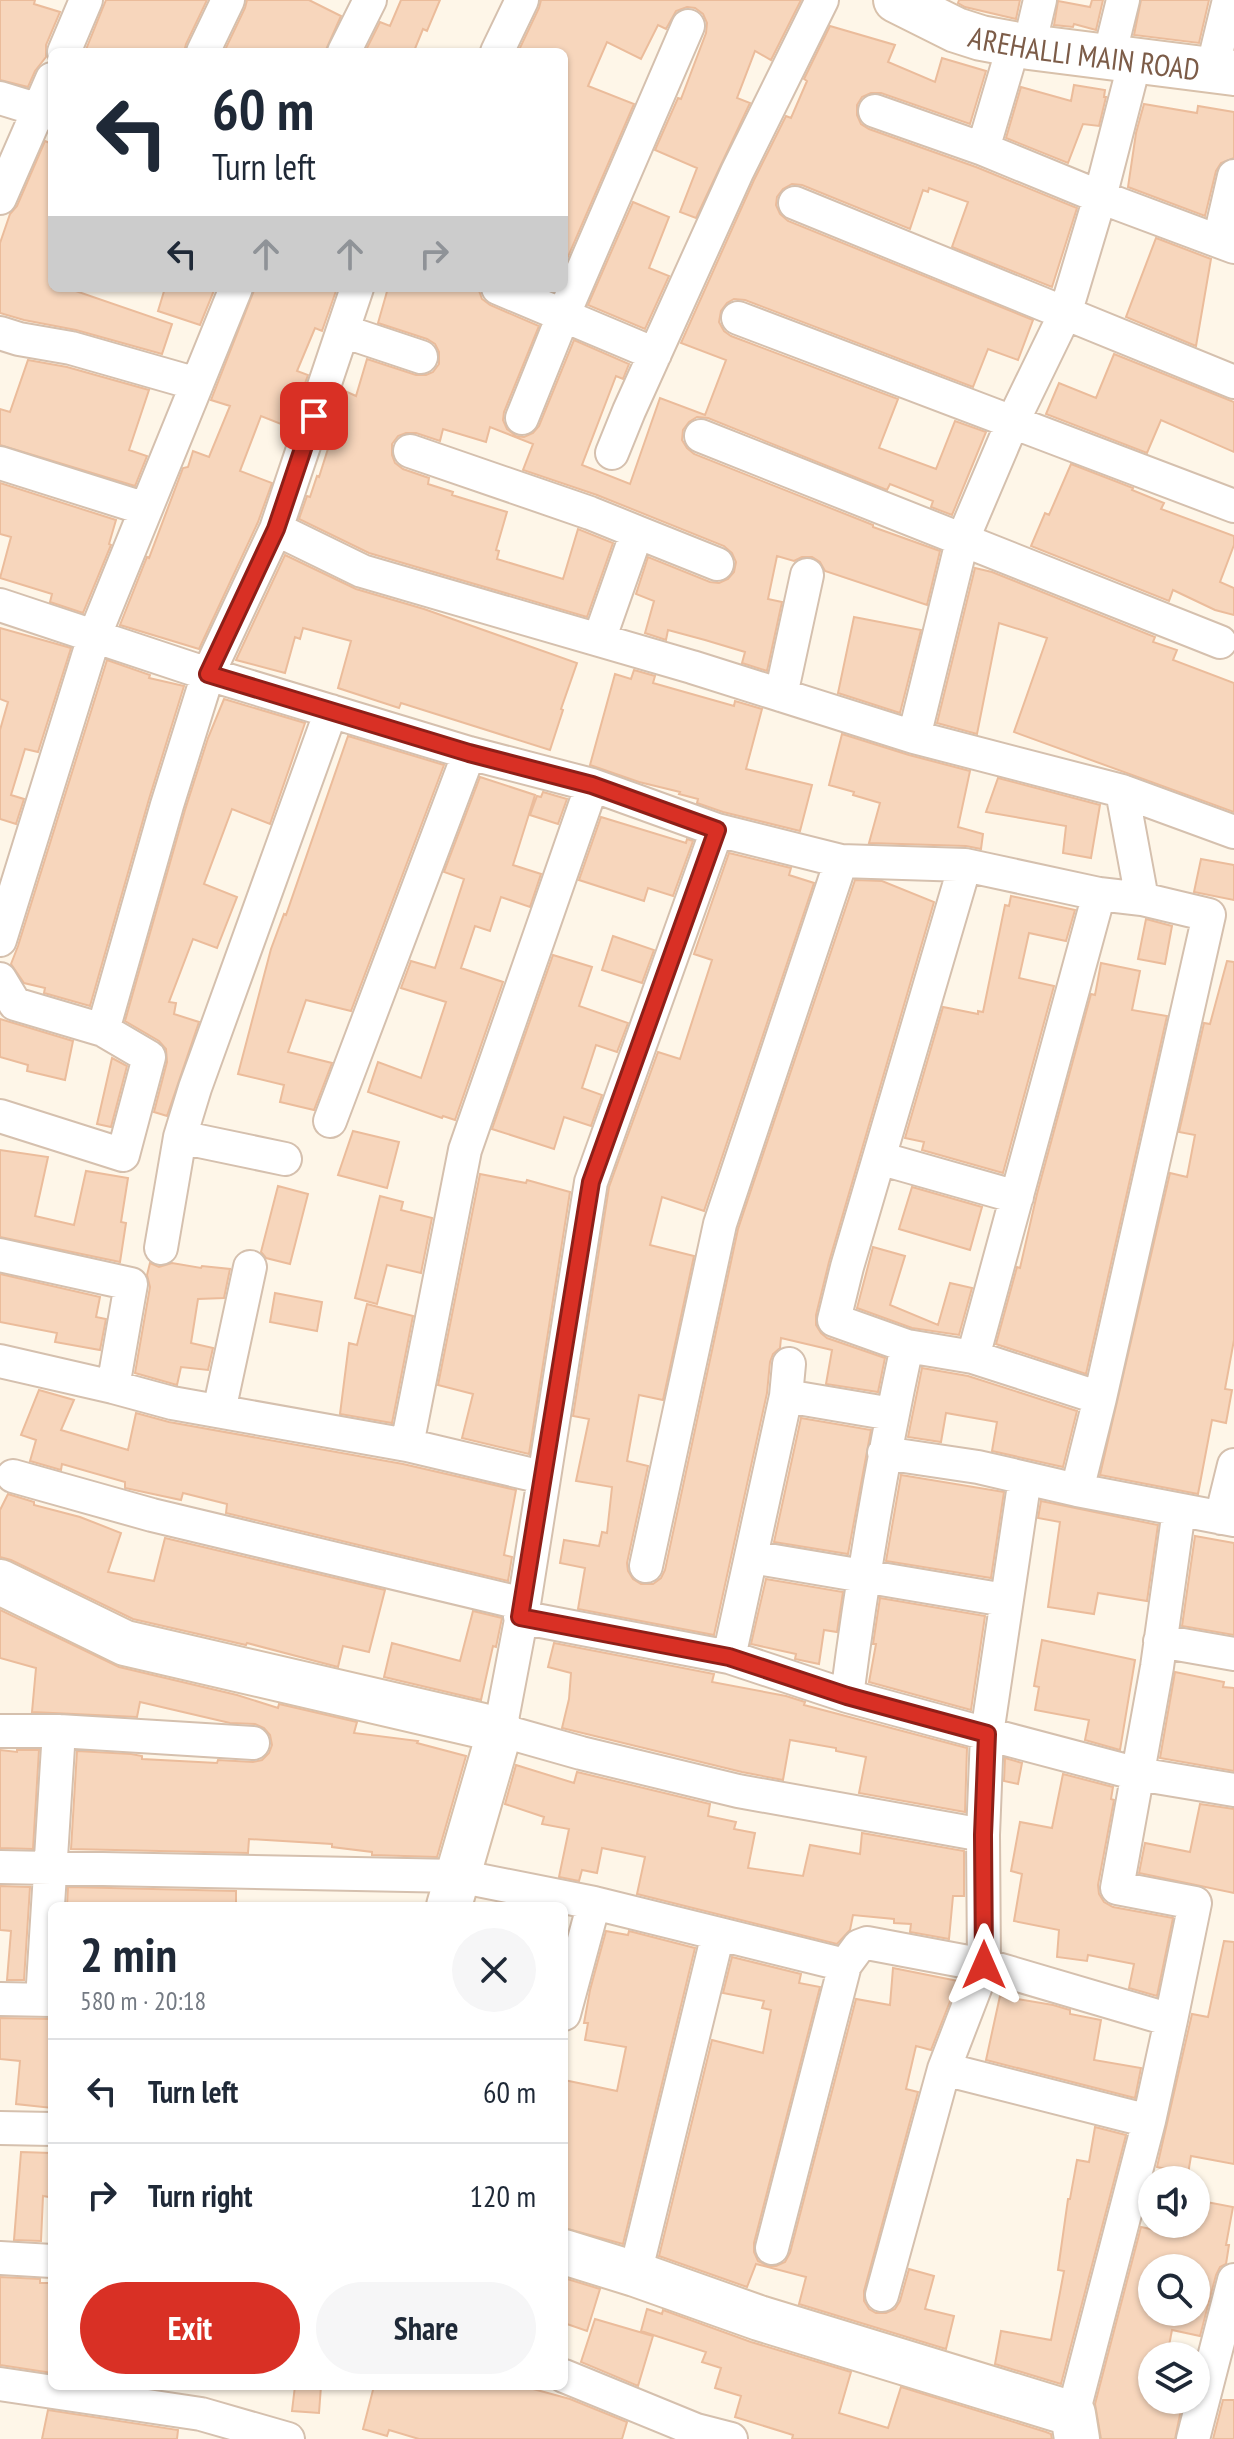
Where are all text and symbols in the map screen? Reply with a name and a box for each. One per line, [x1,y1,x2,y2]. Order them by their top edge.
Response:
street label: AREHALLI MAIN ROAD [964,16,1202,88]
text: 60 m [212,73,314,145]
icon: left [80,80,184,184]
text: Turn left [212,143,316,190]
icon: left [160,232,204,276]
icon: ahead [244,232,288,276]
icon: ahead [328,232,372,276]
icon: right [412,232,456,276]
pin [280,382,348,450]
icon: arrive [292,394,336,438]
text: 2 min [80,1923,177,1985]
position arrow [942,1923,1026,2007]
button: close [452,1928,536,2012]
text: 580 m · 20:18 [80,1984,206,2017]
icon: left [80,2069,124,2113]
text: Turn left [148,2072,238,2111]
text: 60 m [483,2072,536,2111]
map controls [1138,2166,1210,2414]
button: sound [1138,2166,1210,2238]
icon: right [80,2173,124,2217]
text: Turn right [148,2176,252,2215]
text: 120 m [470,2176,536,2215]
button: search [1138,2254,1210,2326]
button: Exit [80,2282,300,2374]
button: Share [316,2282,536,2374]
button: layers [1138,2342,1210,2414]

